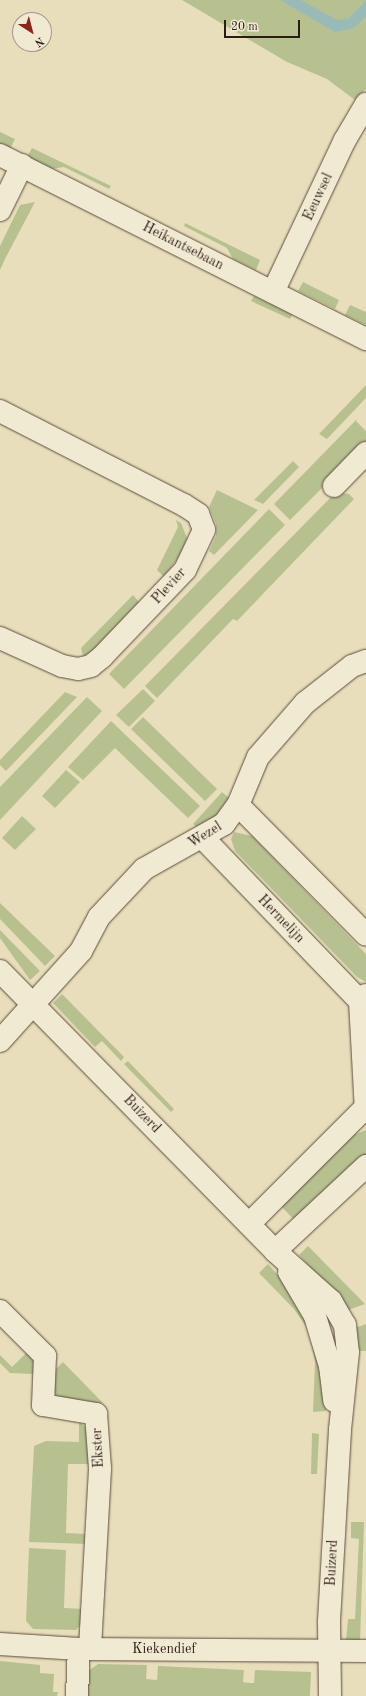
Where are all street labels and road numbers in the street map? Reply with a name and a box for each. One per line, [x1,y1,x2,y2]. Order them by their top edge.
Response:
street label: Eeuwsel [300,170,336,224]
street label: Heikantsebaan [140,218,226,274]
street label: Plevier [148,564,190,608]
street label: Wezel [185,818,225,852]
street label: Hermelijn [254,891,308,947]
street label: Buizerd [120,1091,164,1137]
street label: Ekster [89,1428,107,1468]
street label: Buizerd [322,1539,342,1587]
street label: Kiekendief [132,1641,196,1657]

